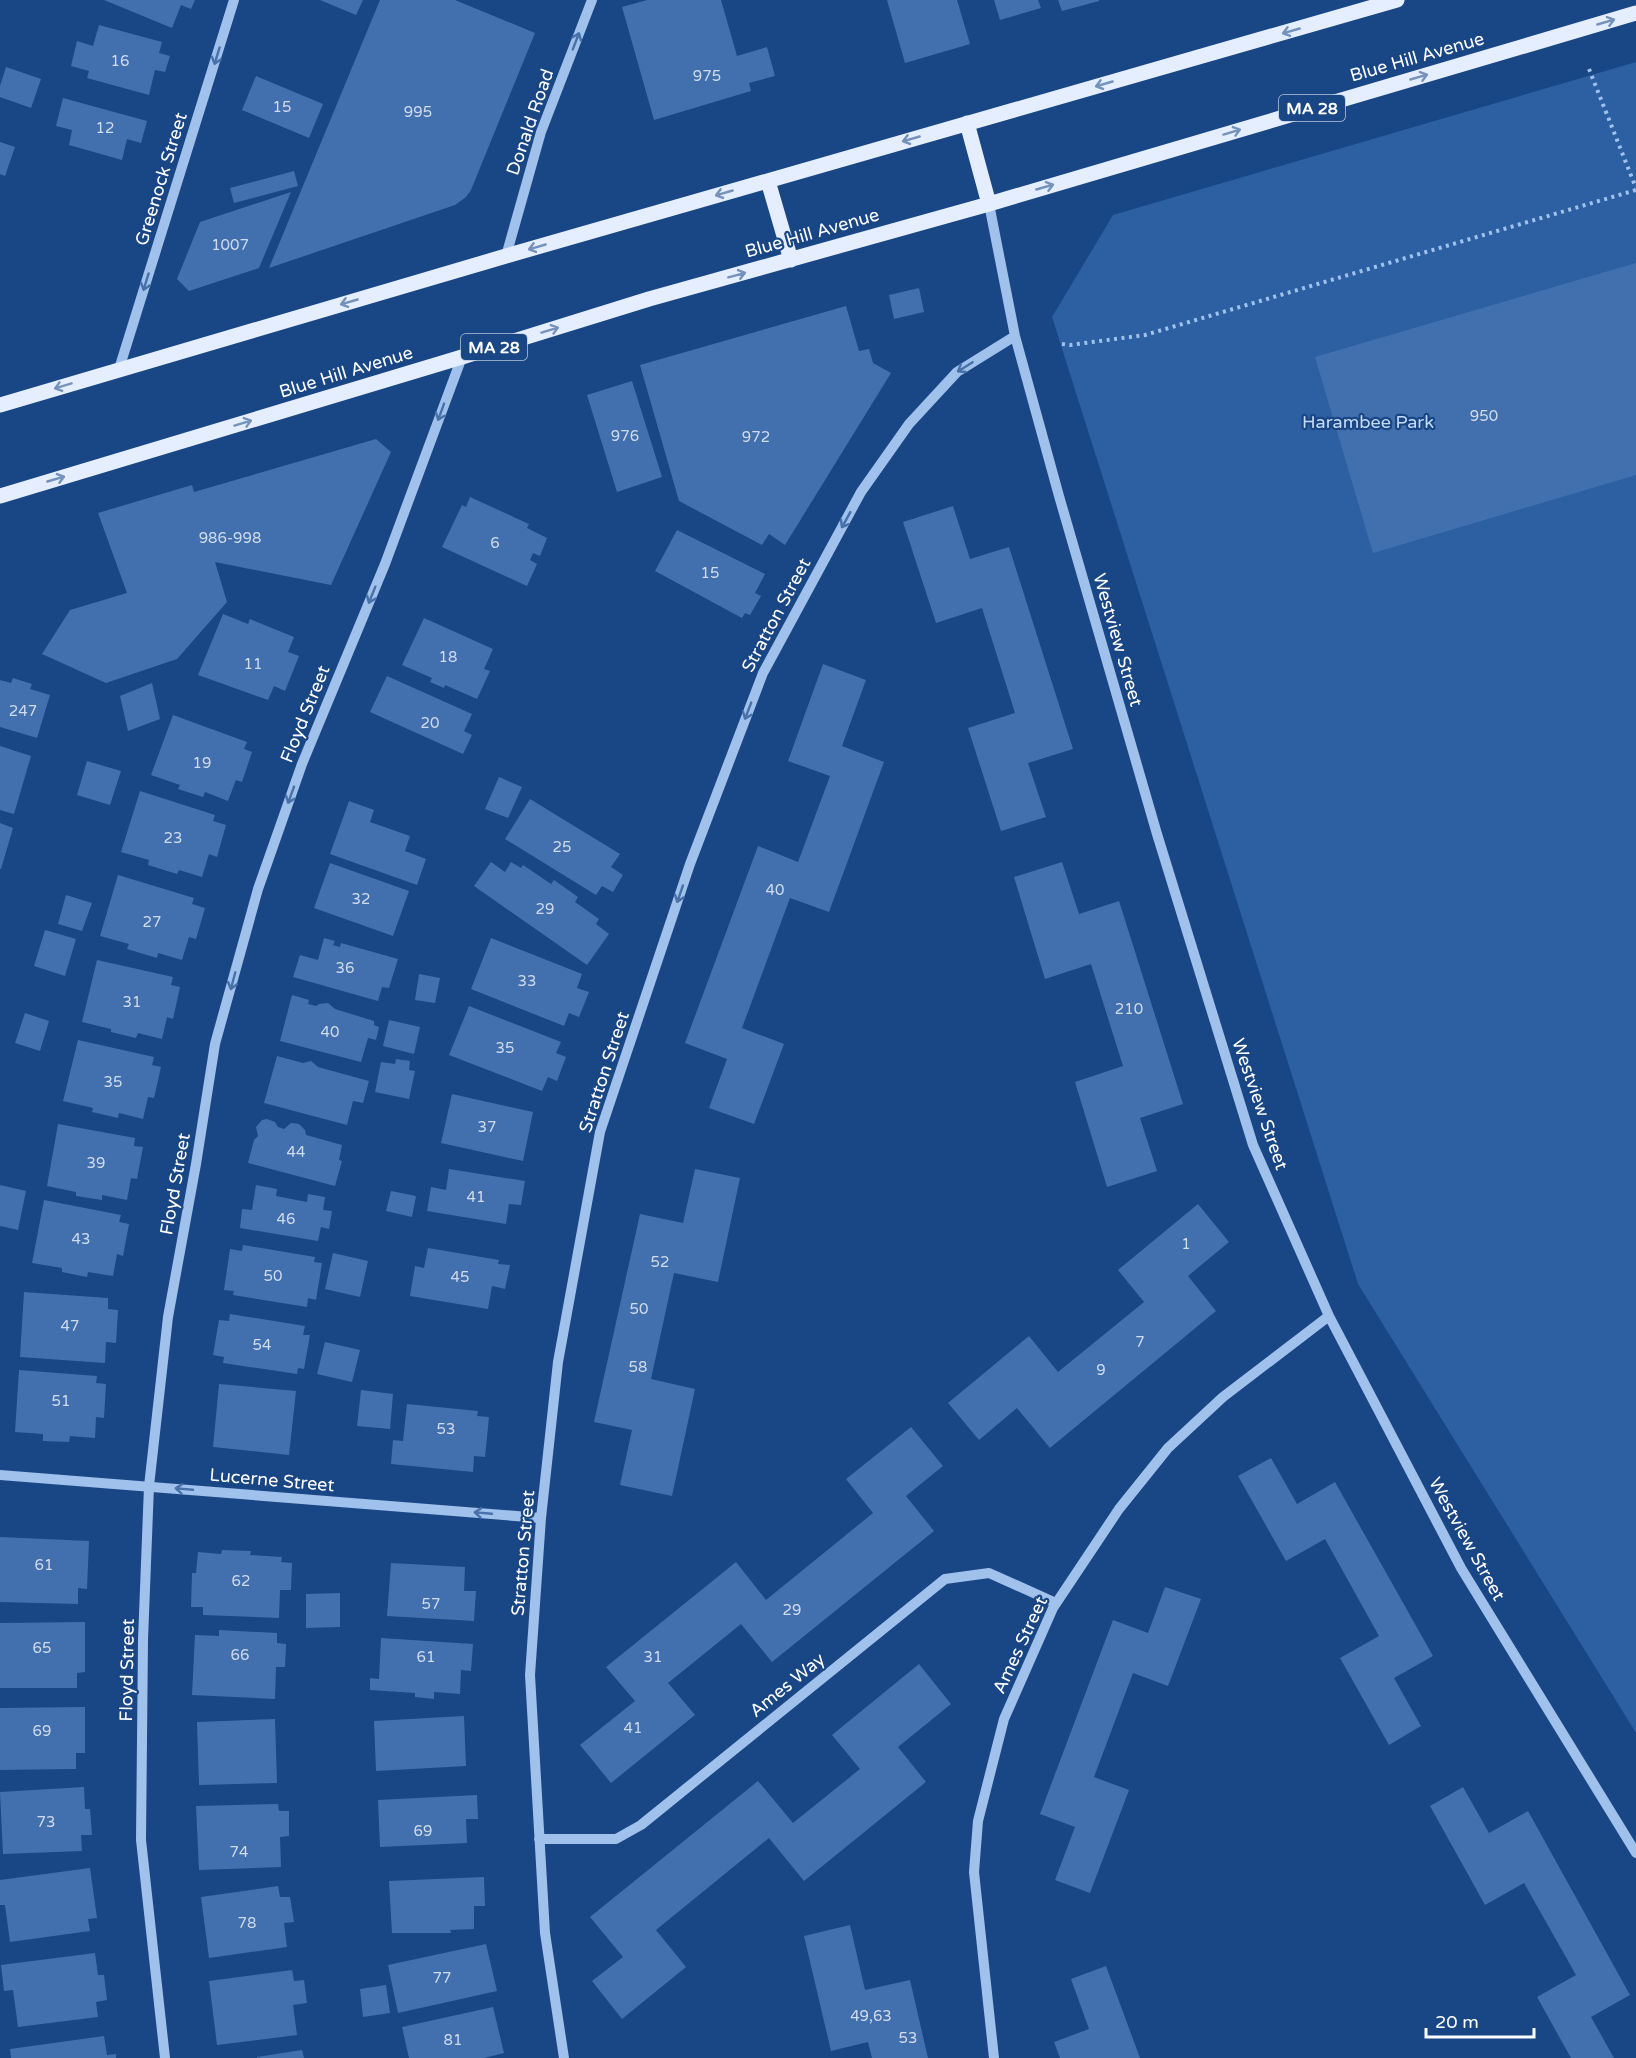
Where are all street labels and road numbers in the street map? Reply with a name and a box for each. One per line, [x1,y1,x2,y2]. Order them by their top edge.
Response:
street label: Blue Hill Avenue [1347,27,1487,87]
street label: Donald Road [502,66,558,178]
road number: MA 28 [1279,95,1345,121]
street label: Greenock Street [130,110,192,248]
street label: Blue Hill Avenue [742,203,882,263]
road number: MA 28 [461,334,527,360]
street label: Blue Hill Avenue [277,341,415,403]
street label: Stratton Street [737,554,815,676]
street label: Westview Street [1088,571,1148,709]
street label: Floyd Street [275,662,335,766]
street label: Stratton Street [574,1009,634,1135]
street label: Westview Street [1227,1035,1293,1173]
street label: Floyd Street [155,1131,195,1237]
street label: Lucerne Street [209,1464,335,1496]
street label: Westview Street [1424,1474,1510,1605]
street label: Stratton Street [507,1489,539,1617]
street label: Ames Street [988,1593,1052,1697]
street label: Floyd Street [115,1618,139,1722]
street label: Ames Way [745,1648,829,1722]

